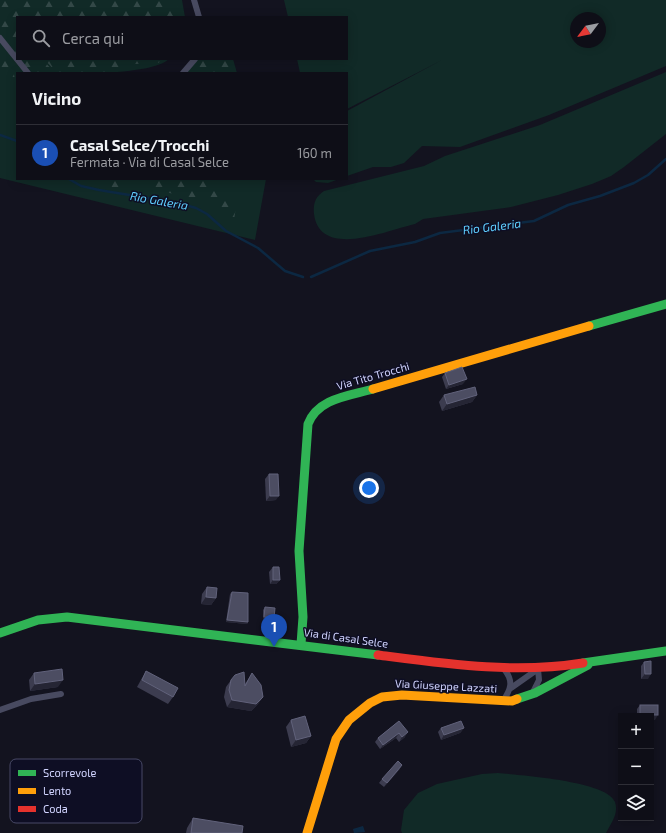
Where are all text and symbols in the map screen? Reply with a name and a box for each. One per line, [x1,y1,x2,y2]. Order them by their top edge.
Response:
north arrow [570,12,606,48]
search box [16,16,348,60]
icon: search [30,27,52,49]
text: Cerca qui [62,29,124,47]
text: Vicino [32,88,81,108]
text: Casal Selce/Trocchi [70,136,209,154]
text: 1 [42,145,48,161]
text: 160 m [297,145,332,161]
text: Fermata · Via di Casal Selce [70,154,229,170]
water label: Rio Galeria [129,188,189,212]
water label: Rio Galeria [462,215,522,237]
street label: Via Tito Trocchi [335,359,411,392]
your location [359,478,379,498]
pin: 1 [261,614,287,647]
street label: Via di Casal Selce [303,625,389,650]
street label: Via Giuseppe Lazzati [395,676,497,695]
map controls [618,713,654,821]
button: + [618,713,654,749]
button: − [618,749,654,785]
legend [10,759,142,823]
text: Scorrevole [43,766,97,779]
text: Lento [43,784,71,797]
button: layers [618,785,654,821]
text: Coda [43,802,68,815]

